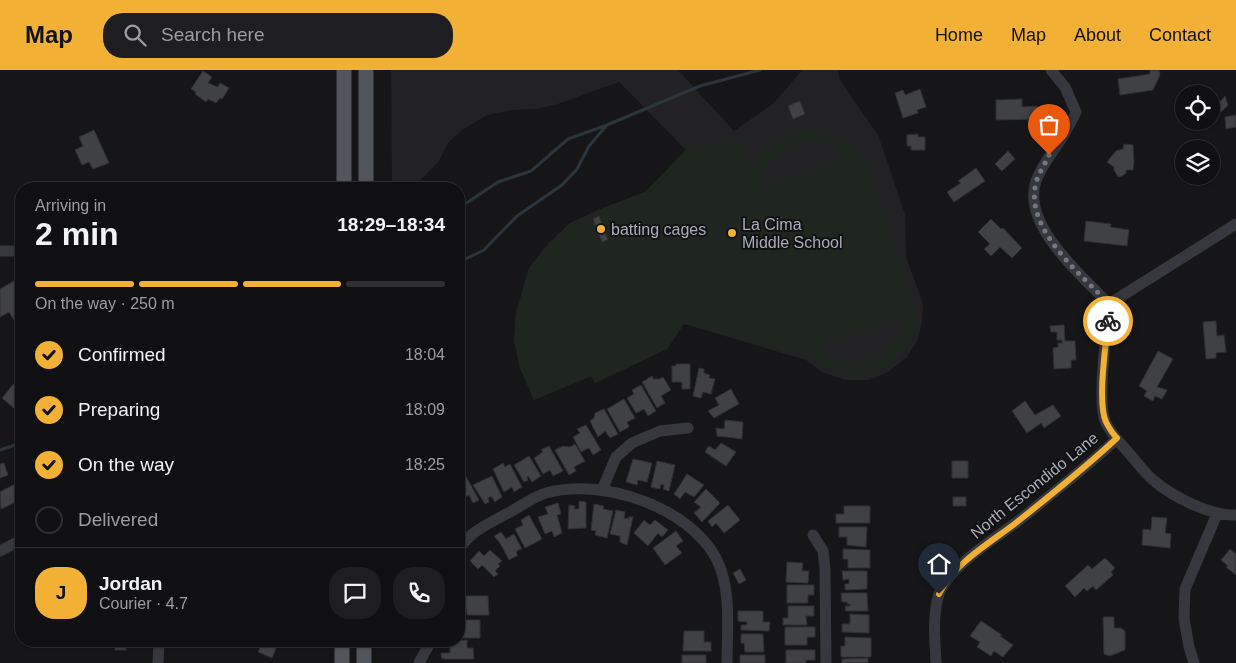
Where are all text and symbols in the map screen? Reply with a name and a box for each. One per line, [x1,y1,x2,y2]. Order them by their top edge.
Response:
search box [103,13,453,58]
text: Map [25,21,73,48]
icon: search [121,21,149,49]
text: Search here [161,24,265,45]
text: Home [935,25,983,45]
text: Map [1011,25,1046,45]
text: About [1074,25,1121,45]
text: Contact [1149,25,1211,45]
map controls [1175,85,1220,185]
button: locate [1175,85,1220,130]
pin [1028,104,1070,155]
icon: bag [1035,111,1063,139]
button: layers [1175,140,1220,185]
text: Arriving in [35,197,106,214]
text: 18:29–18:34 [337,214,445,235]
text: 2 min [35,216,119,252]
place label: La Cima Middle School [742,216,843,251]
place label: batting cages [611,221,706,238]
marker: batting cages [595,223,607,235]
marker: La Cima Middle School [726,227,738,239]
text: On the way · 250 m [35,295,175,312]
courier [1083,296,1133,346]
icon: bike [1094,307,1122,335]
icon: check [35,341,63,369]
text: Confirmed [78,344,166,365]
text: 18:04 [405,346,445,363]
icon: check [35,396,63,424]
text: Preparing [78,399,160,420]
text: 18:09 [405,401,445,418]
street label: North Escondido Lane [967,429,1101,542]
icon: check [35,451,63,479]
text: On the way [78,454,174,475]
text: 18:25 [405,456,445,473]
text: Delivered [78,509,158,530]
pin [918,543,960,594]
icon: home [925,550,953,578]
button: chat [329,567,381,619]
button: phone [393,567,445,619]
text: Jordan [99,573,162,594]
text: J [56,582,66,603]
text: Courier · 4.7 [99,595,188,612]

